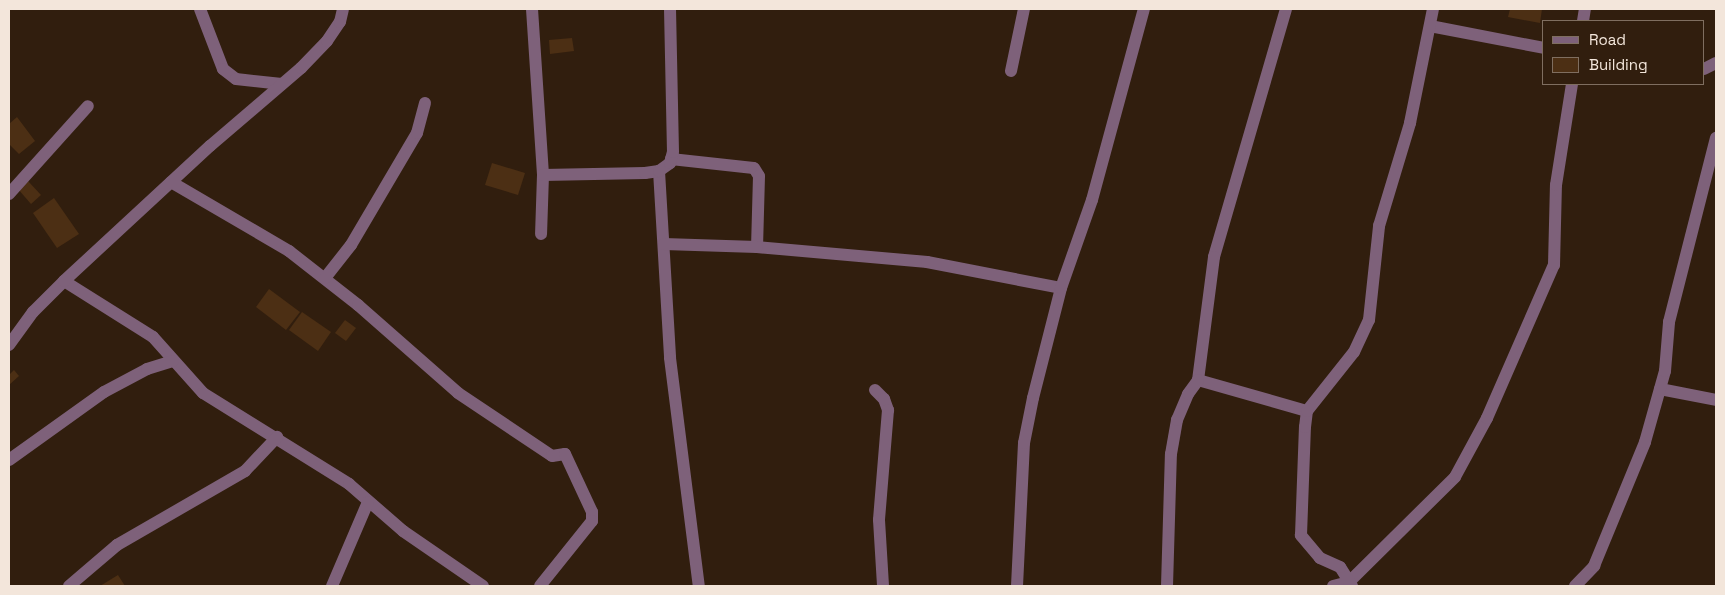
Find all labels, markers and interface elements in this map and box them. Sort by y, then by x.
legend [1542,20,1705,85]
text: Road [1589,30,1626,49]
text: Building [1589,55,1648,74]

